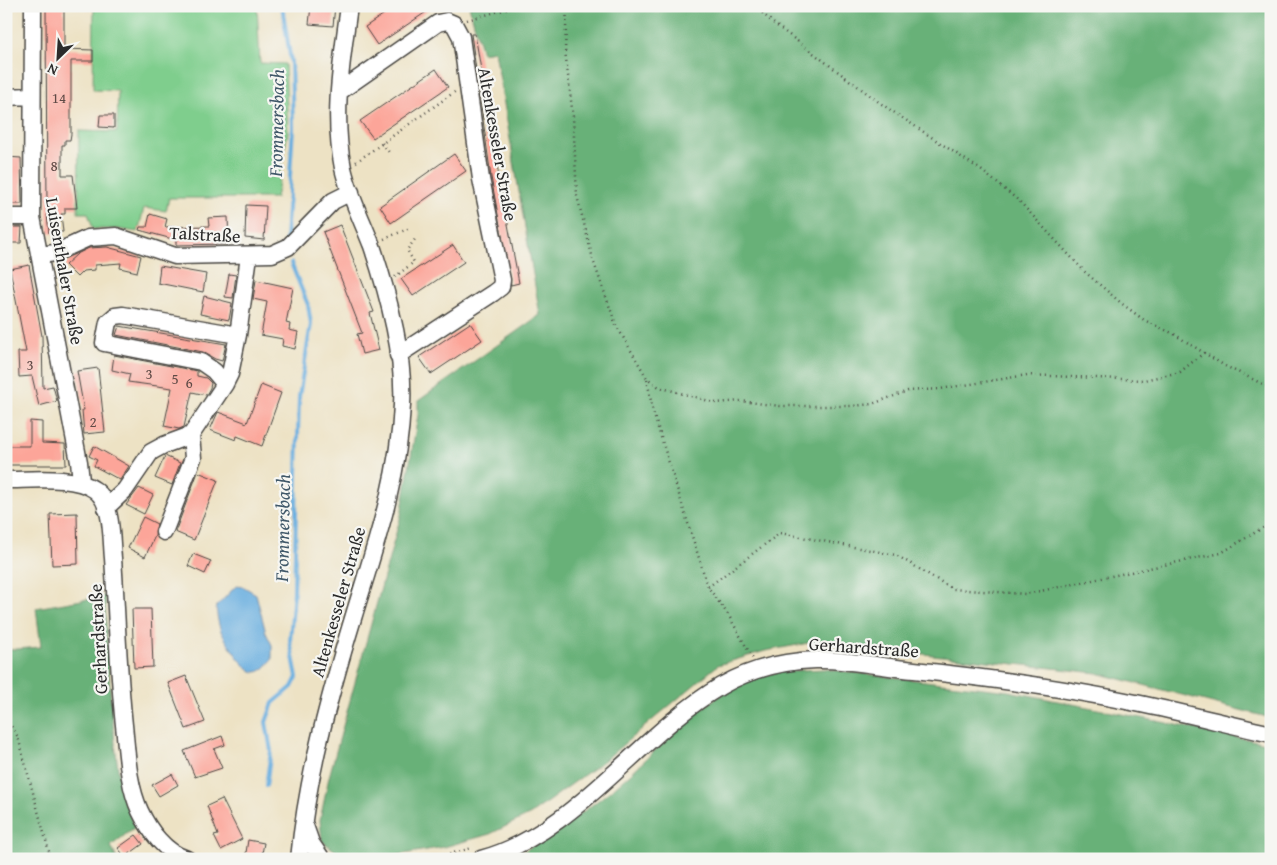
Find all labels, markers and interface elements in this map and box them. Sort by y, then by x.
north arrow [32,32,82,82]
text: N [43,58,61,81]
street label: Altenkesseler Straße [471,65,525,223]
water label: Frommersbach [261,68,291,178]
house number: 14 [52,87,66,108]
house number: 8 [50,155,58,176]
street label: Luisenthaler Straße [39,195,91,347]
street label: Talstraße [169,219,241,249]
house number: 3 [26,354,34,375]
house number: 3 [145,363,153,384]
house number: 5 [171,368,179,389]
house number: 6 [185,372,193,393]
house number: 2 [89,411,97,432]
water label: Frommersbach [267,473,297,583]
street label: Altenkesseler Straße [304,523,372,681]
street label: Gerhardstraße [82,583,114,695]
street label: Gerhardstraße [808,630,920,664]

